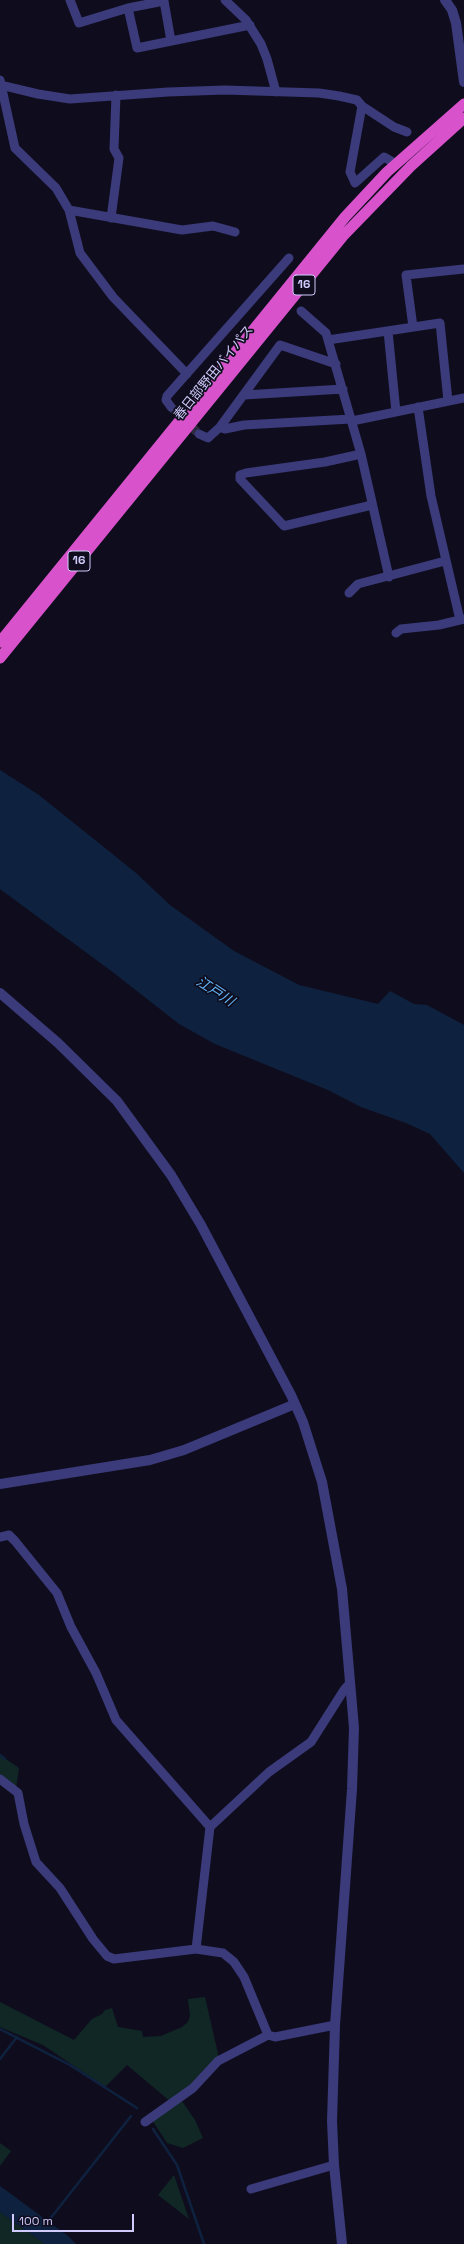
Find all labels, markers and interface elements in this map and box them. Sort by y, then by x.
road number: 16 [293,275,315,295]
street label: 春日部野田バイパス [171,323,257,423]
road number: 16 [68,551,90,571]
water label: 江戸川 [193,974,237,1010]
scale bar [14,2206,136,2232]
text: 100 m [19,2213,53,2229]

